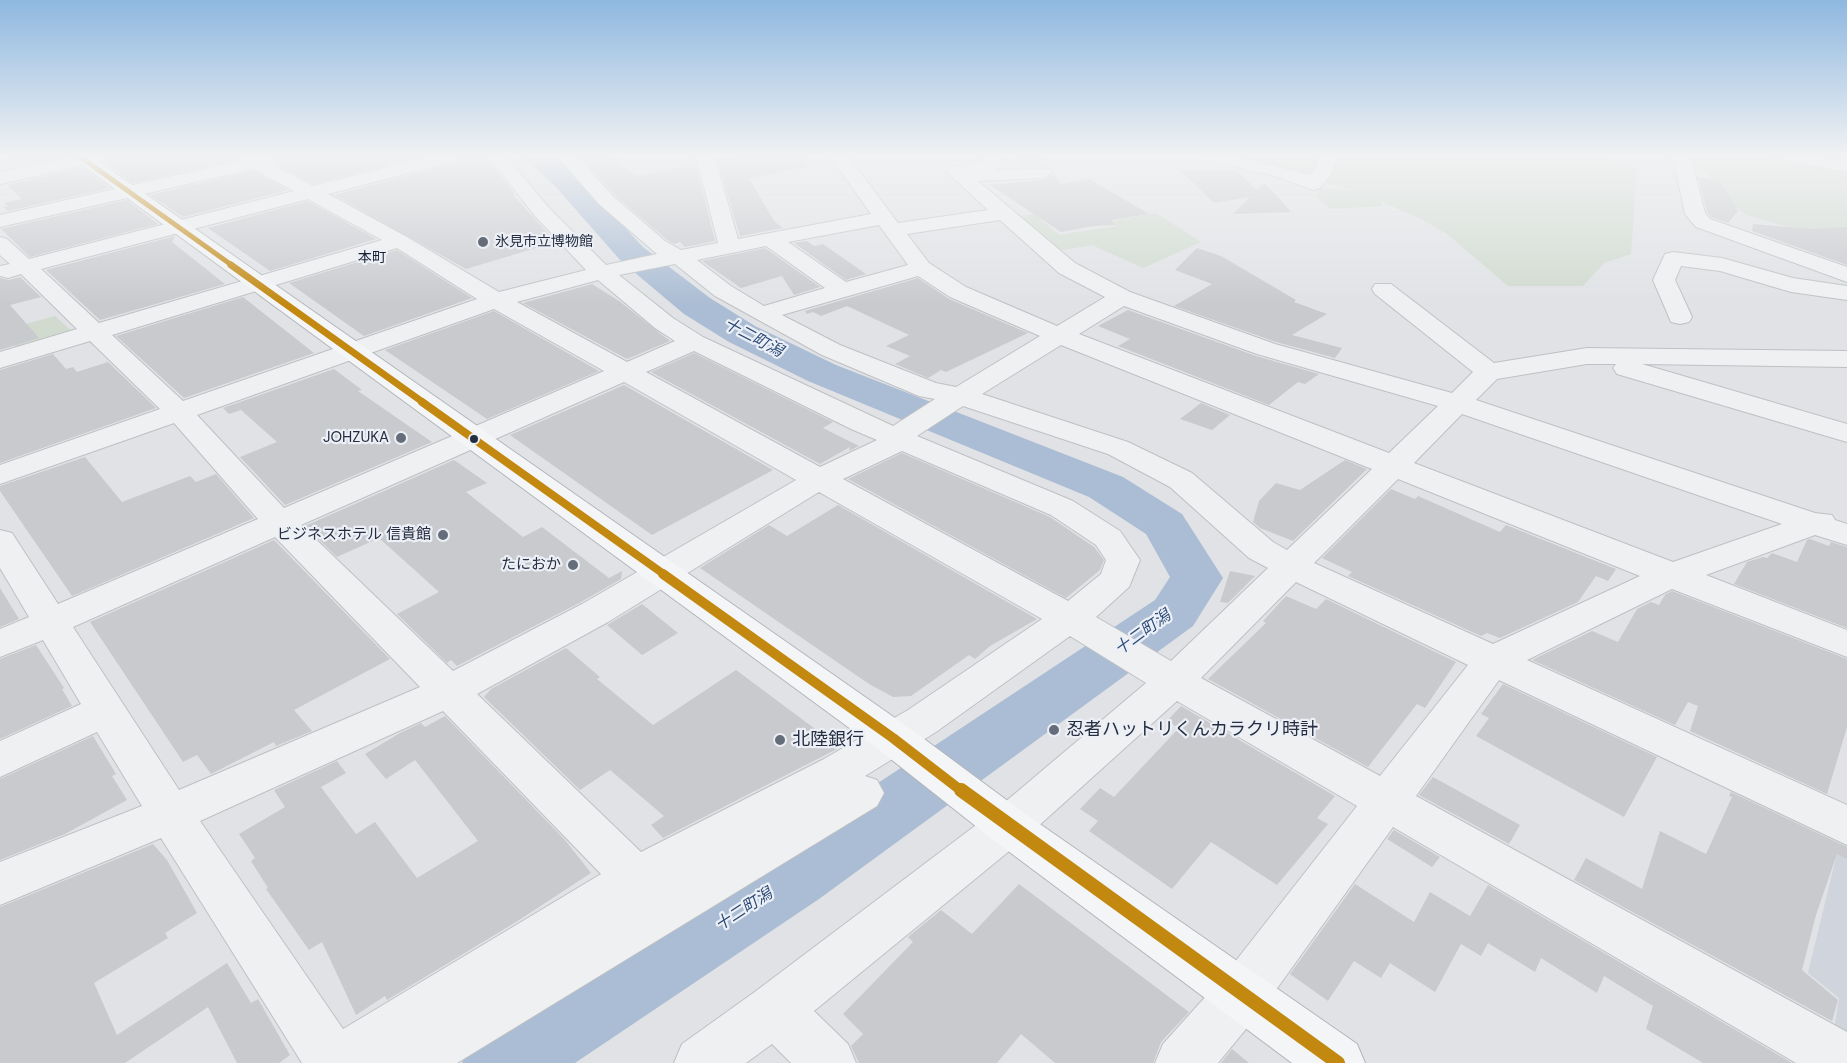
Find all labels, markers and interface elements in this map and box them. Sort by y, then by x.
place label: 氷見市立博物館 [495,234,593,250]
marker: 氷見市立博物館 [476,235,490,249]
district label: 本町 [358,250,386,266]
water label: 十二町潟 [720,315,786,361]
place label: JOHZUKA [323,429,389,447]
marker: JOHZUKA [394,431,408,445]
unlabelled marker [468,433,480,445]
place label: ビジネスホテル 信貴館 [277,526,431,544]
marker: ビジネスホテル 信貴館 [436,528,450,542]
place label: たにおか [501,556,561,574]
marker: たにおか [566,558,580,572]
water label: 十二町潟 [1111,606,1175,660]
place label: 忍者ハットリくんカラクリ時計 [1066,719,1318,741]
marker: 忍者ハットリくんカラクリ時計 [1047,723,1061,737]
place label: 北陸銀行 [792,729,864,751]
marker: 北陸銀行 [773,733,787,747]
water label: 十二町潟 [712,885,776,935]

